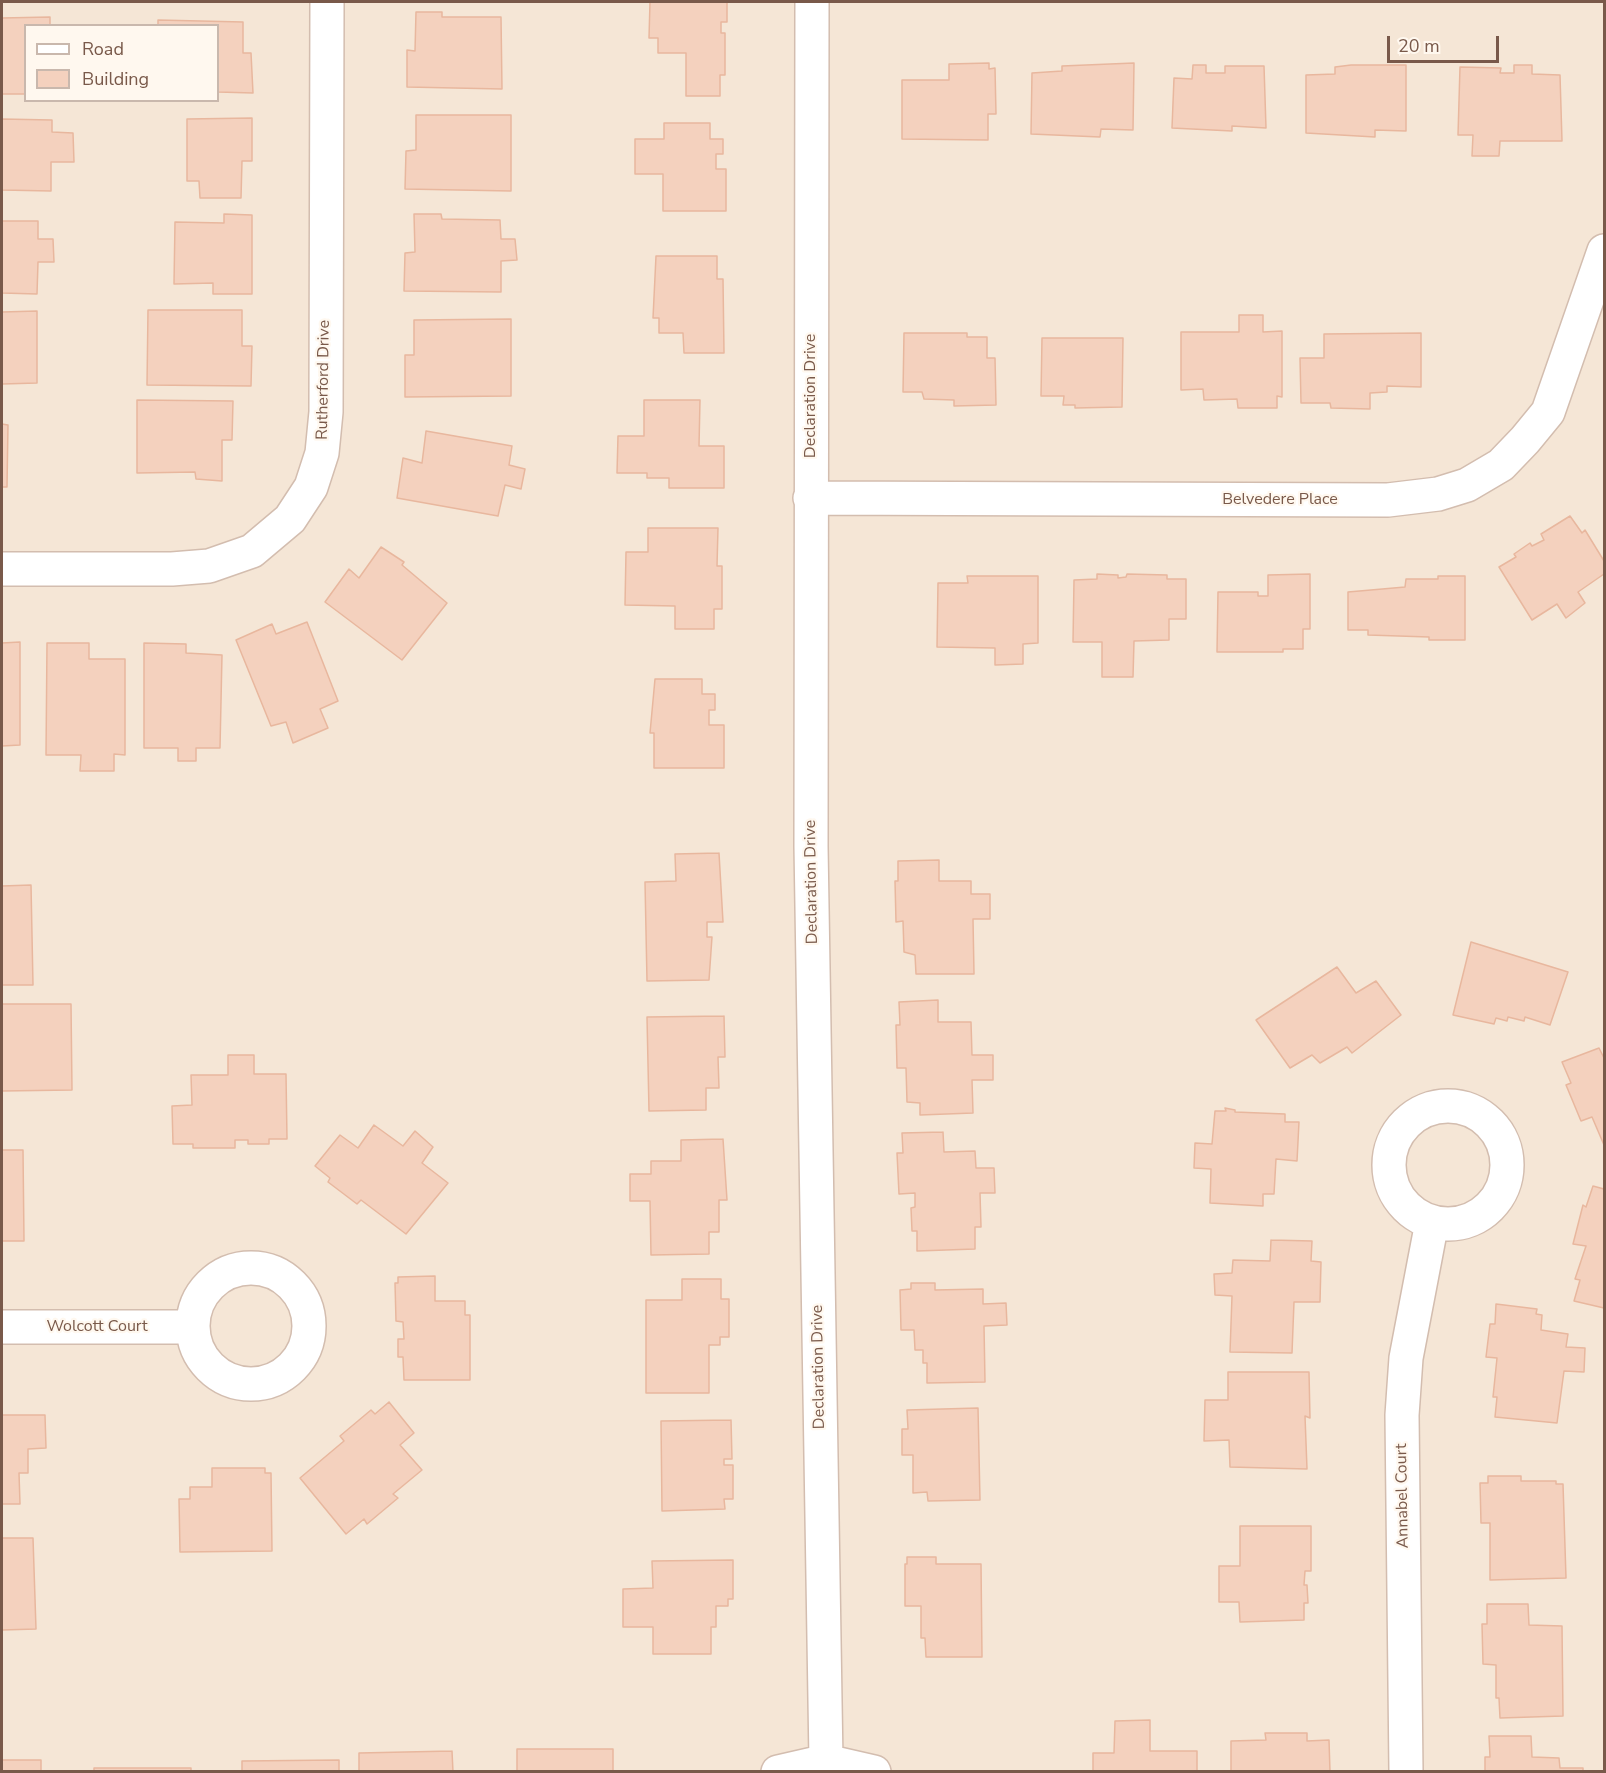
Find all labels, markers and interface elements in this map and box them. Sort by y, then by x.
legend [24,24,219,102]
scale bar [1390,24,1502,62]
text: 20 m [1398,34,1440,58]
text: Road [82,37,124,61]
text: Building [82,67,149,91]
street label: Rutherford Drive [313,320,335,440]
street label: Declaration Drive [801,334,821,458]
street label: Belvedere Place [1222,490,1338,510]
street label: Declaration Drive [801,820,823,944]
street label: Declaration Drive [808,1305,830,1429]
street label: Wolcott Court [46,1317,148,1337]
street label: Annabel Court [1392,1443,1414,1549]

